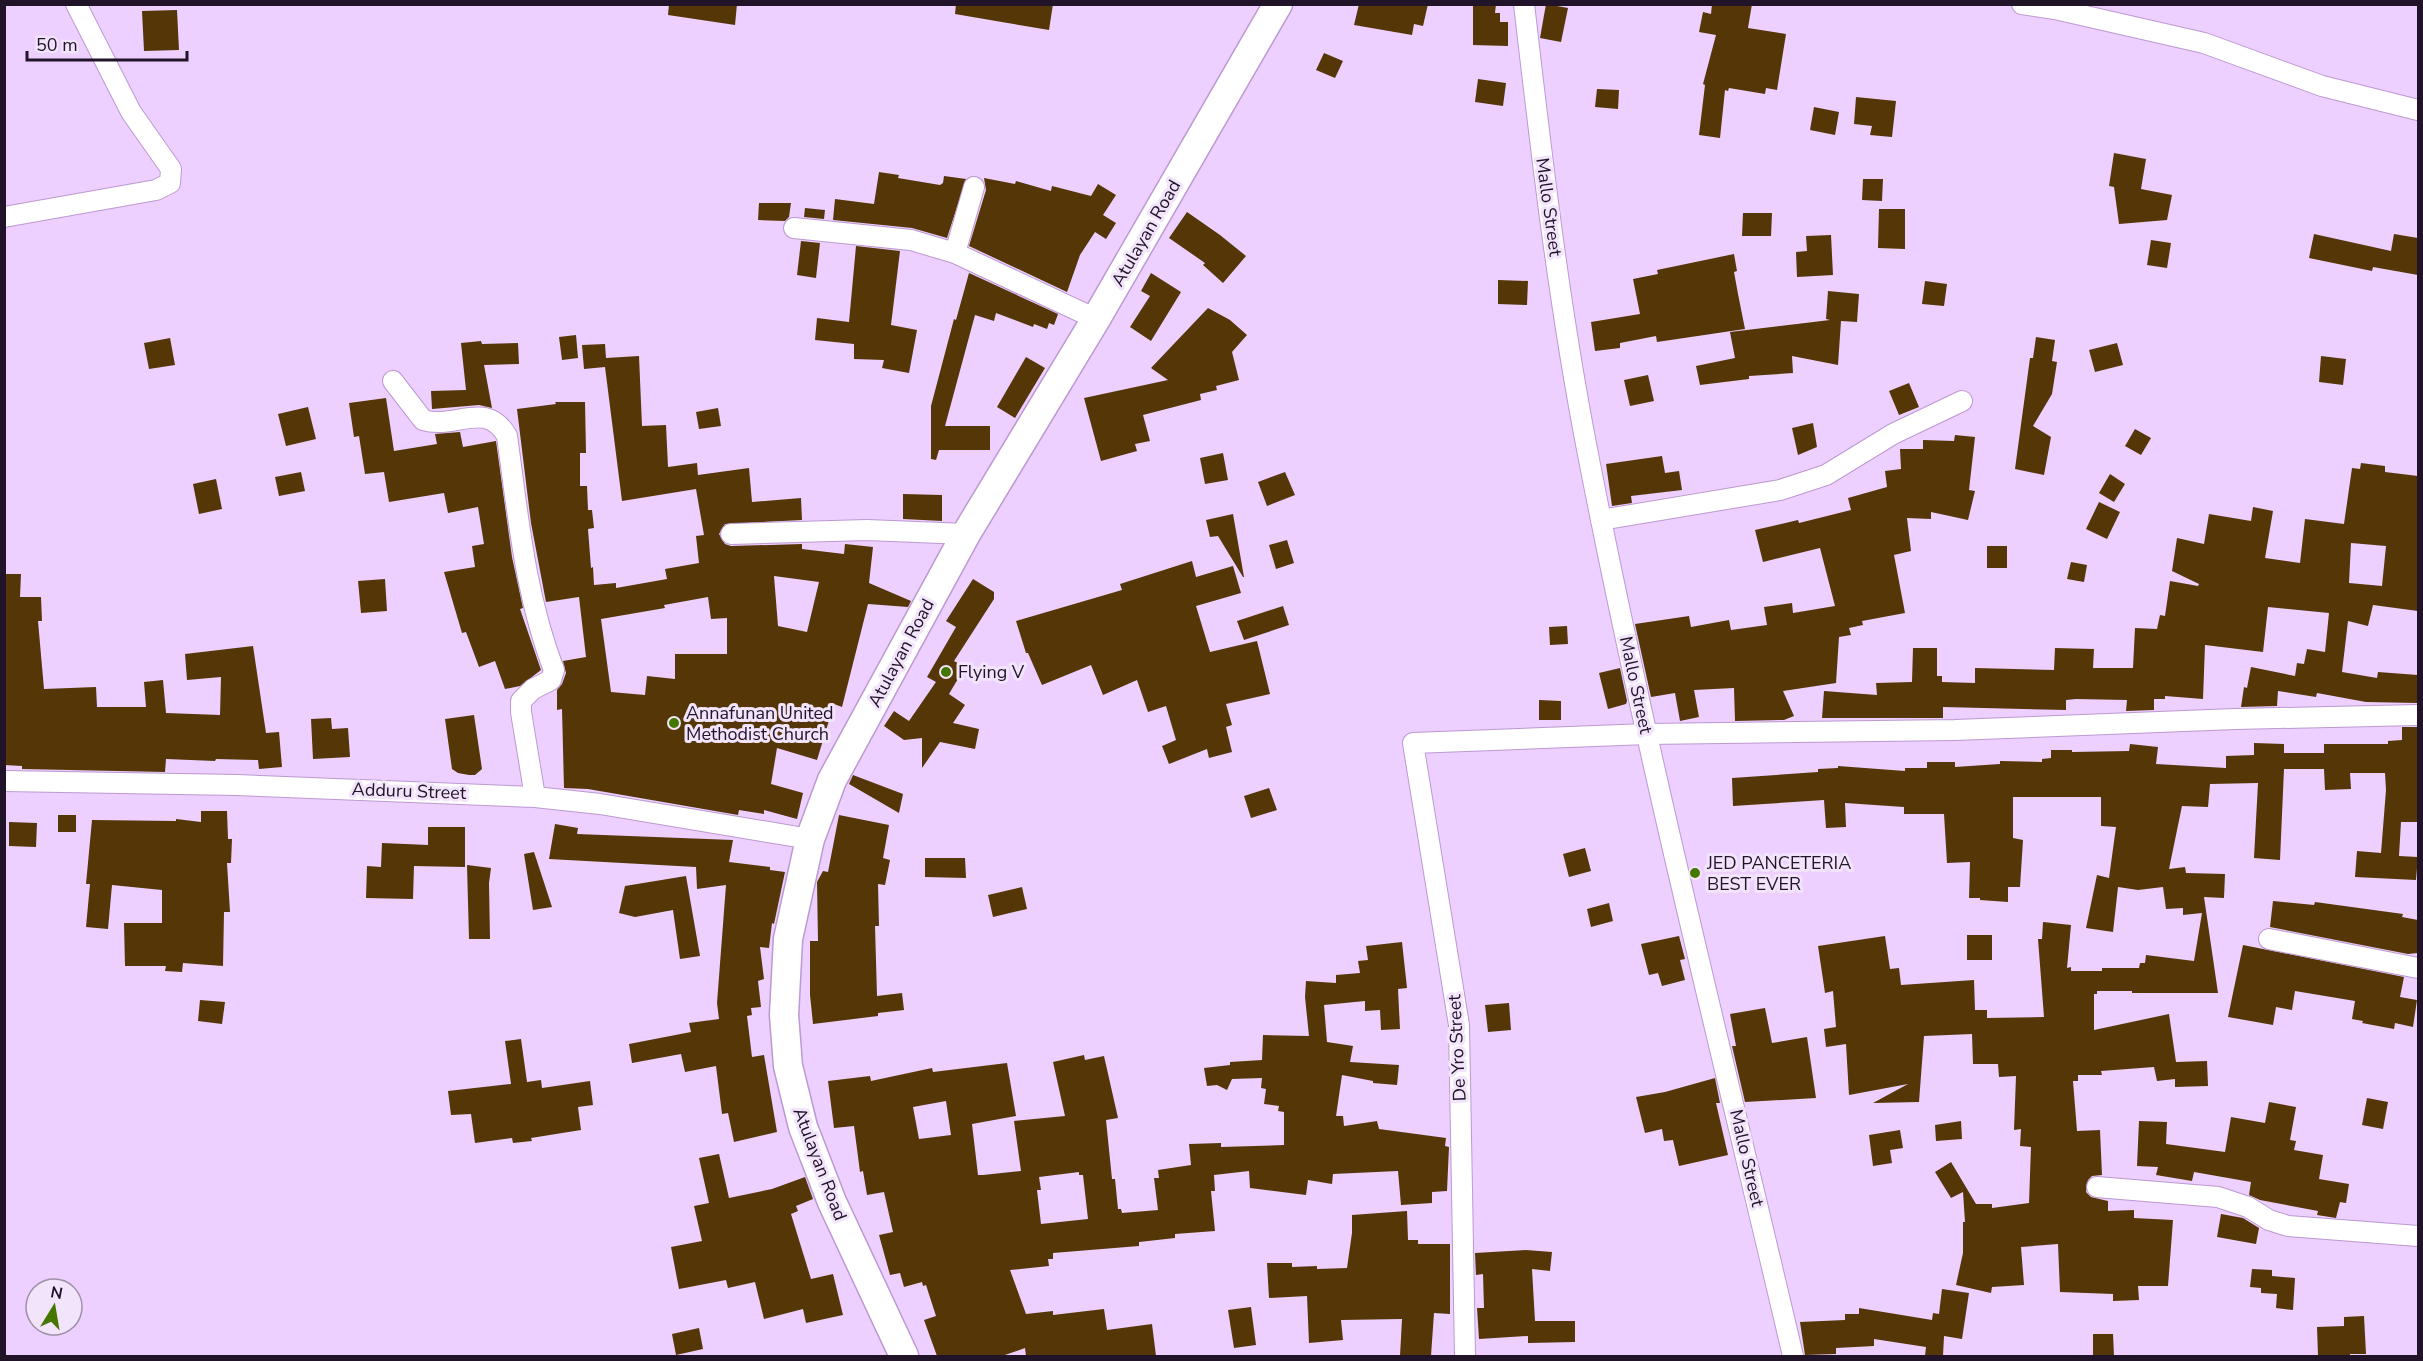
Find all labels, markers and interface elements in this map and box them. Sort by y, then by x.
scale bar [27,24,188,62]
text: 50 m [36,33,78,57]
street label: Mallo Street [1530,156,1568,258]
street label: Atulayan Road [1106,175,1186,291]
street label: Atulayan Road [862,595,940,711]
street label: Mallo Street [1614,634,1658,737]
place label: Flying V [958,660,1025,684]
marker: Flying V [939,665,953,679]
place label: Annafunan United Methodist Church [686,701,834,746]
marker: Annafunan United Methodist Church [667,716,681,730]
street label: Adduru Street [351,777,467,805]
place label: JED PANCETERIA BEST EVER [1706,851,1851,896]
marker: JED PANCETERIA BEST EVER [1688,866,1702,880]
street label: De Yro Street [1442,993,1472,1102]
street label: Atulayan Road [787,1104,853,1224]
street label: Mallo Street [1724,1107,1770,1210]
north arrow [24,1277,84,1337]
text: N [49,1281,65,1305]

